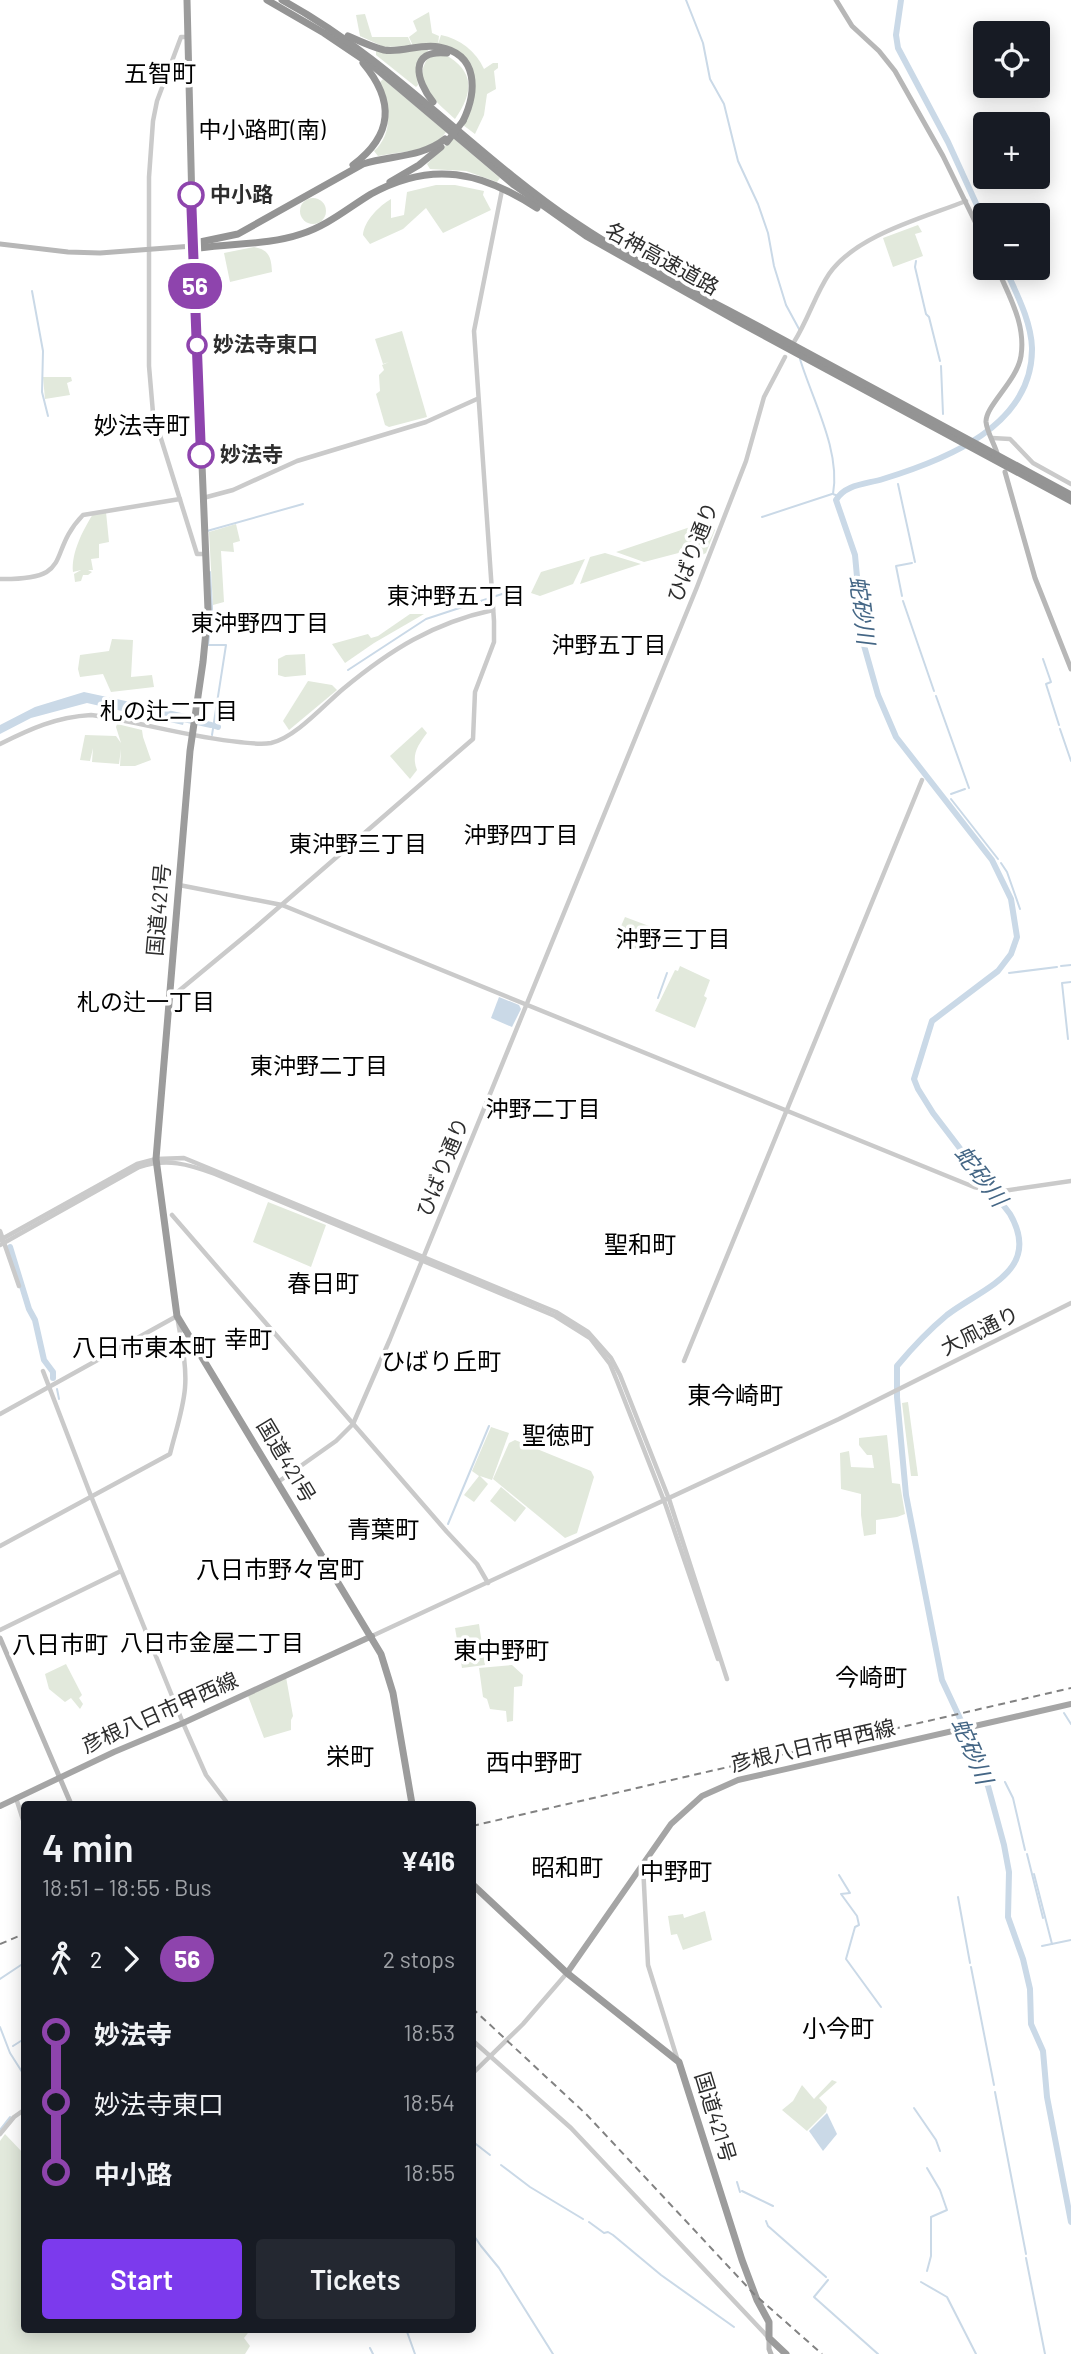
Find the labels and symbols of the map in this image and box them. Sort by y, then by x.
district label: 五智町 [124,58,196,87]
district label: 中小路町(南) [198,115,326,143]
place label: 中小路 [210,181,273,206]
marker: 中小路 [178,182,204,208]
street label: 名神高速道路 [602,216,724,299]
line badge: 56 [164,263,227,309]
place label: 妙法寺東口 [213,331,318,356]
marker: 妙法寺東口 [187,335,207,355]
district label: 妙法寺町 [94,410,190,439]
place label: 妙法寺 [220,441,283,466]
marker: 妙法寺 [188,442,214,468]
street label: ひばり通り [661,498,722,605]
water label: 蛇砂川 [845,574,881,649]
district label: 東沖野五丁目 [387,581,525,609]
district label: 東沖野四丁目 [191,608,329,636]
district label: 沖野五丁目 [552,630,667,658]
district label: 札の辻二丁目 [100,696,238,724]
district label: 沖野四丁目 [464,820,579,848]
district label: 東沖野三丁目 [289,829,427,857]
street label: 国道421号 [141,863,174,957]
district label: 沖野三丁目 [616,924,731,952]
district label: 札の辻一丁目 [77,987,215,1015]
district label: 東沖野二丁目 [250,1051,388,1079]
district label: 沖野二丁目 [486,1094,601,1122]
street label: ひばり通り [410,1113,473,1220]
water label: 蛇砂川 [950,1139,1016,1214]
district label: 聖和町 [604,1229,676,1258]
district label: 春日町 [287,1268,359,1297]
street label: 大凧通り [936,1300,1023,1359]
district label: 幸町 [224,1324,272,1353]
district label: 八日市東本町 [72,1332,216,1361]
district label: ひばり丘町 [381,1346,501,1375]
district label: 東今崎町 [687,1380,783,1409]
street label: 国道421号 [253,1414,322,1506]
district label: 聖徳町 [522,1420,594,1449]
district label: 青葉町 [347,1514,419,1543]
district label: 八日市野々宮町 [196,1554,364,1583]
district label: 八日市金屋二丁目 [120,1628,304,1656]
district label: 八日市町 [12,1629,108,1658]
district label: 東中野町 [453,1635,549,1664]
district label: 今崎町 [835,1662,907,1691]
street label: 彦根八日市甲西線 [78,1666,241,1757]
street label: 彦根八日市甲西線 [728,1713,897,1776]
water label: 蛇砂川 [947,1713,1000,1791]
district label: 栄町 [326,1741,374,1770]
district label: 西中野町 [486,1747,582,1776]
district label: 昭和町 [531,1852,603,1881]
district label: 中野町 [640,1856,712,1885]
district label: 小今町 [802,2013,874,2042]
street label: 国道421号 [691,2068,742,2165]

